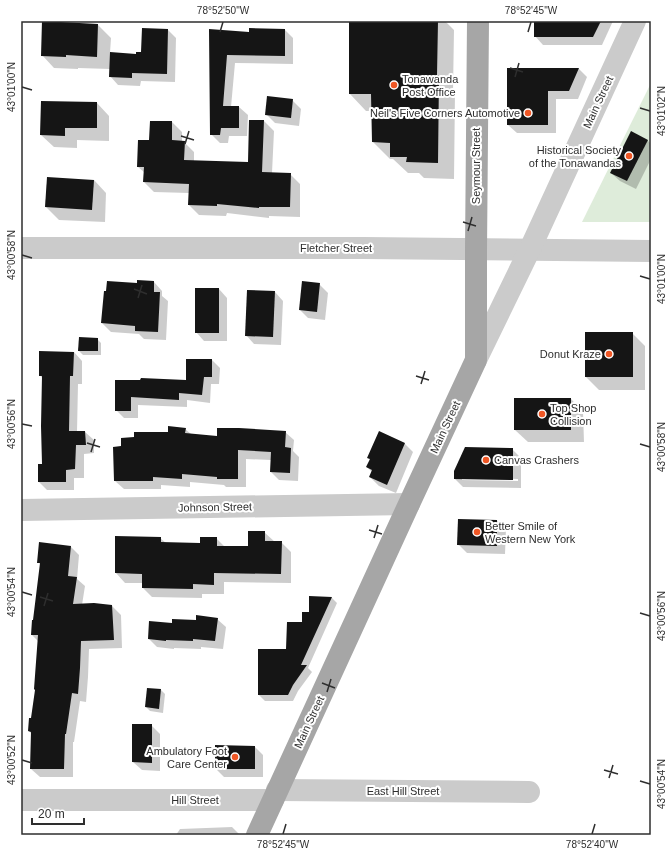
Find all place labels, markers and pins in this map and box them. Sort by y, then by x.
place label: Tonawanda Post Office [402,73,459,98]
marker: Tonawanda Post Office [389,80,399,90]
place label: Neil's Five Corners Automotive [370,107,520,119]
marker: Neil's Five Corners Automotive [523,108,533,118]
place label: Historical Society of the Tonawandas [529,144,621,169]
marker: Historical Society of the Tonawandas [624,151,634,161]
place label: Donut Kraze [540,348,601,360]
marker: Donut Kraze [604,349,614,359]
place label: Top Shop Collision [550,402,596,427]
marker: Top Shop Collision [537,409,547,419]
place label: Canvas Crashers [494,454,579,466]
marker: Canvas Crashers [481,455,491,465]
place label: Better Smile of Western New York [485,520,576,545]
marker: Better Smile of Western New York [472,527,482,537]
place label: Ambulatory Foot Care Center [146,745,227,770]
marker: Ambulatory Foot Care Center [230,752,240,762]

